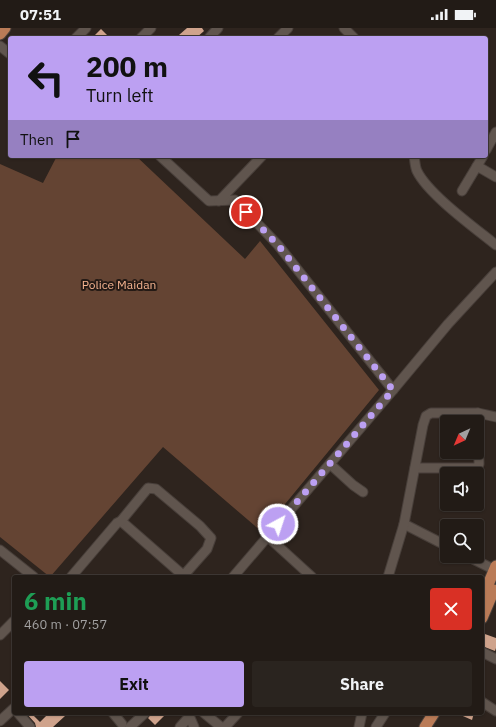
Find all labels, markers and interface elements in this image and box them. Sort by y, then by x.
text: 07:51 [20,5,61,24]
text: 200 m [86,48,168,85]
icon: left [20,52,72,104]
text: Turn left [86,84,154,107]
icon: arrive [62,128,84,150]
text: Then [20,130,54,149]
pin [229,195,263,229]
icon: arrive [235,201,257,223]
park label: Police Maidan [82,277,156,292]
north arrow [440,415,484,459]
map controls [440,415,484,563]
button: sound [440,467,484,511]
position arrow [257,503,299,545]
button: search [440,519,484,563]
text: 6 min [24,585,87,617]
button: close [430,588,472,630]
text: 460 m · 07:57 [24,616,107,633]
button: Exit [24,661,244,707]
button: Share [252,661,472,707]

